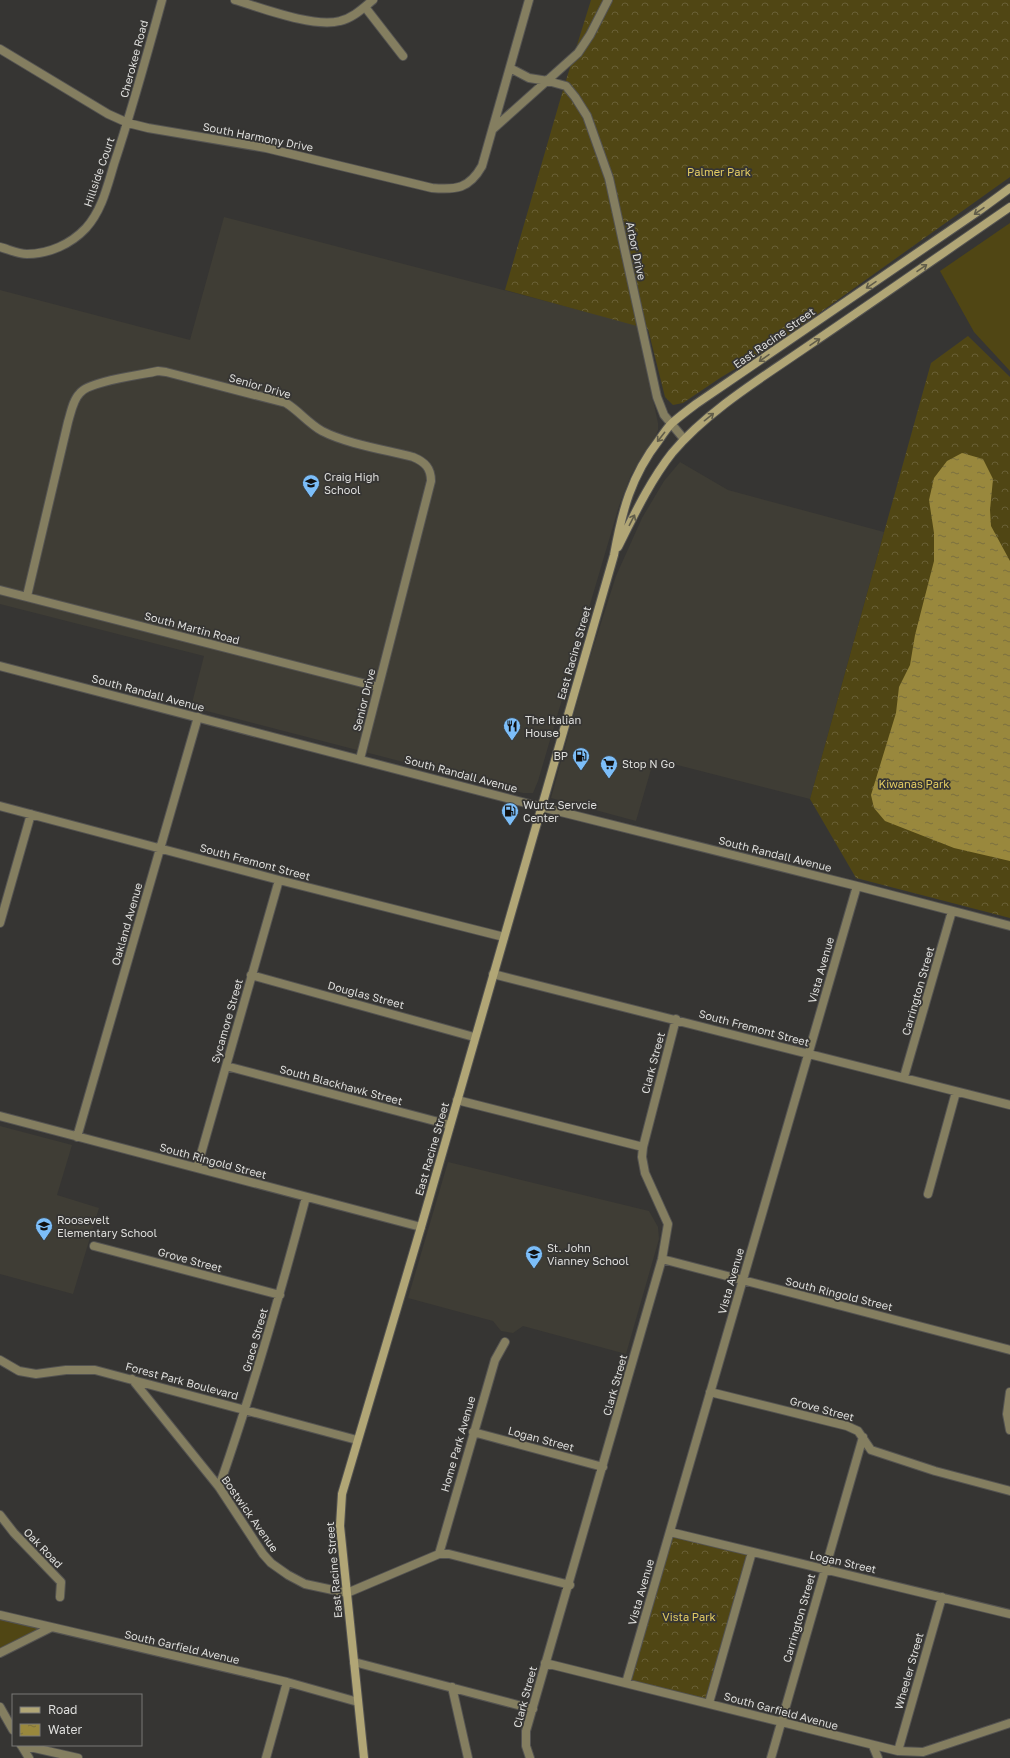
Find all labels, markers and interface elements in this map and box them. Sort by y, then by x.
street label: Cherokee Road [117,19,150,99]
street label: South Harmony Drive [202,119,314,154]
street label: Hillside Court [81,135,117,208]
park label: Palmer Park [687,165,751,178]
one-way arrow [973,207,984,215]
street label: Arbor Drive [624,221,649,281]
one-way arrow [916,264,927,272]
one-way arrow [866,281,877,289]
street label: East Racine Street [730,305,817,371]
one-way arrow [809,338,820,346]
one-way arrow [759,354,770,363]
street label: Senior Drive [228,370,293,401]
one-way arrow [704,413,714,422]
one-way arrow [657,431,666,442]
place label: Craig High School [324,470,379,496]
school or university icon: Craig High School [301,473,321,498]
one-way arrow [629,514,636,526]
street label: East Racine Street [554,605,593,701]
street label: South Martin Road [143,609,241,647]
street label: Senior Drive [349,667,378,733]
street label: South Randall Avenue [90,671,206,714]
place label: The Italian House [525,713,581,739]
restaurant icon: The Italian House [502,716,522,741]
fuel station icon: BP [571,746,591,771]
place label: BP [553,749,568,762]
street label: South Randall Avenue [403,752,519,795]
supermarket icon: Stop N Go [599,754,619,779]
place label: Stop N Go [622,757,675,770]
park label: Kiwanas Park [879,777,949,790]
place label: Wurtz Servcie Center [523,798,597,824]
fuel station icon: Wurtz Servcie Center [500,801,520,826]
street label: South Randall Avenue [717,833,833,874]
street label: South Fremont Street [198,840,312,883]
street label: Oakland Avenue [108,881,145,967]
street label: Vista Avenue [805,935,836,1005]
street label: Carrington Street [899,945,936,1037]
street label: Sycamore Street [208,977,245,1065]
street label: Douglas Street [326,978,406,1011]
street label: South Fremont Street [697,1006,811,1049]
street label: Clark Street [638,1031,667,1095]
street label: South Blackhawk Street [278,1062,404,1107]
street label: East Racine Street [412,1101,451,1197]
street label: South Ringold Street [158,1140,268,1181]
place label: Roosevelt Elementary School [57,1213,157,1239]
school or university icon: Roosevelt Elementary School [34,1216,54,1241]
place label: St. John Vianney School [547,1241,629,1267]
school or university icon: St. John Vianney School [524,1244,544,1269]
street label: Grove Street [157,1245,224,1274]
street label: Vista Avenue [715,1246,746,1316]
street label: South Ringold Street [784,1274,894,1313]
street label: Grace Street [239,1306,270,1373]
street label: Clark Street [600,1353,629,1417]
street label: Forest Park Boulevard [124,1359,240,1402]
street label: Home Park Avenue [438,1394,477,1493]
street label: Grove Street [789,1394,856,1423]
street label: Logan Street [507,1423,576,1454]
street label: Bostwick Avenue [219,1473,282,1554]
street label: East Racine Street [323,1521,344,1619]
street label: Oak Road [21,1525,65,1570]
street label: Logan Street [809,1548,878,1575]
street label: Vista Avenue [625,1557,656,1627]
street label: Carrington Street [780,1572,817,1664]
park label: Vista Park [662,1610,716,1623]
street label: South Garfield Avenue [123,1627,241,1666]
street label: Wheeler Street [891,1631,926,1711]
street label: Clark Street [510,1665,539,1729]
street label: South Garfield Avenue [723,1689,840,1732]
legend [12,1694,142,1746]
text: Road [48,1702,77,1717]
text: Water [48,1722,82,1737]

